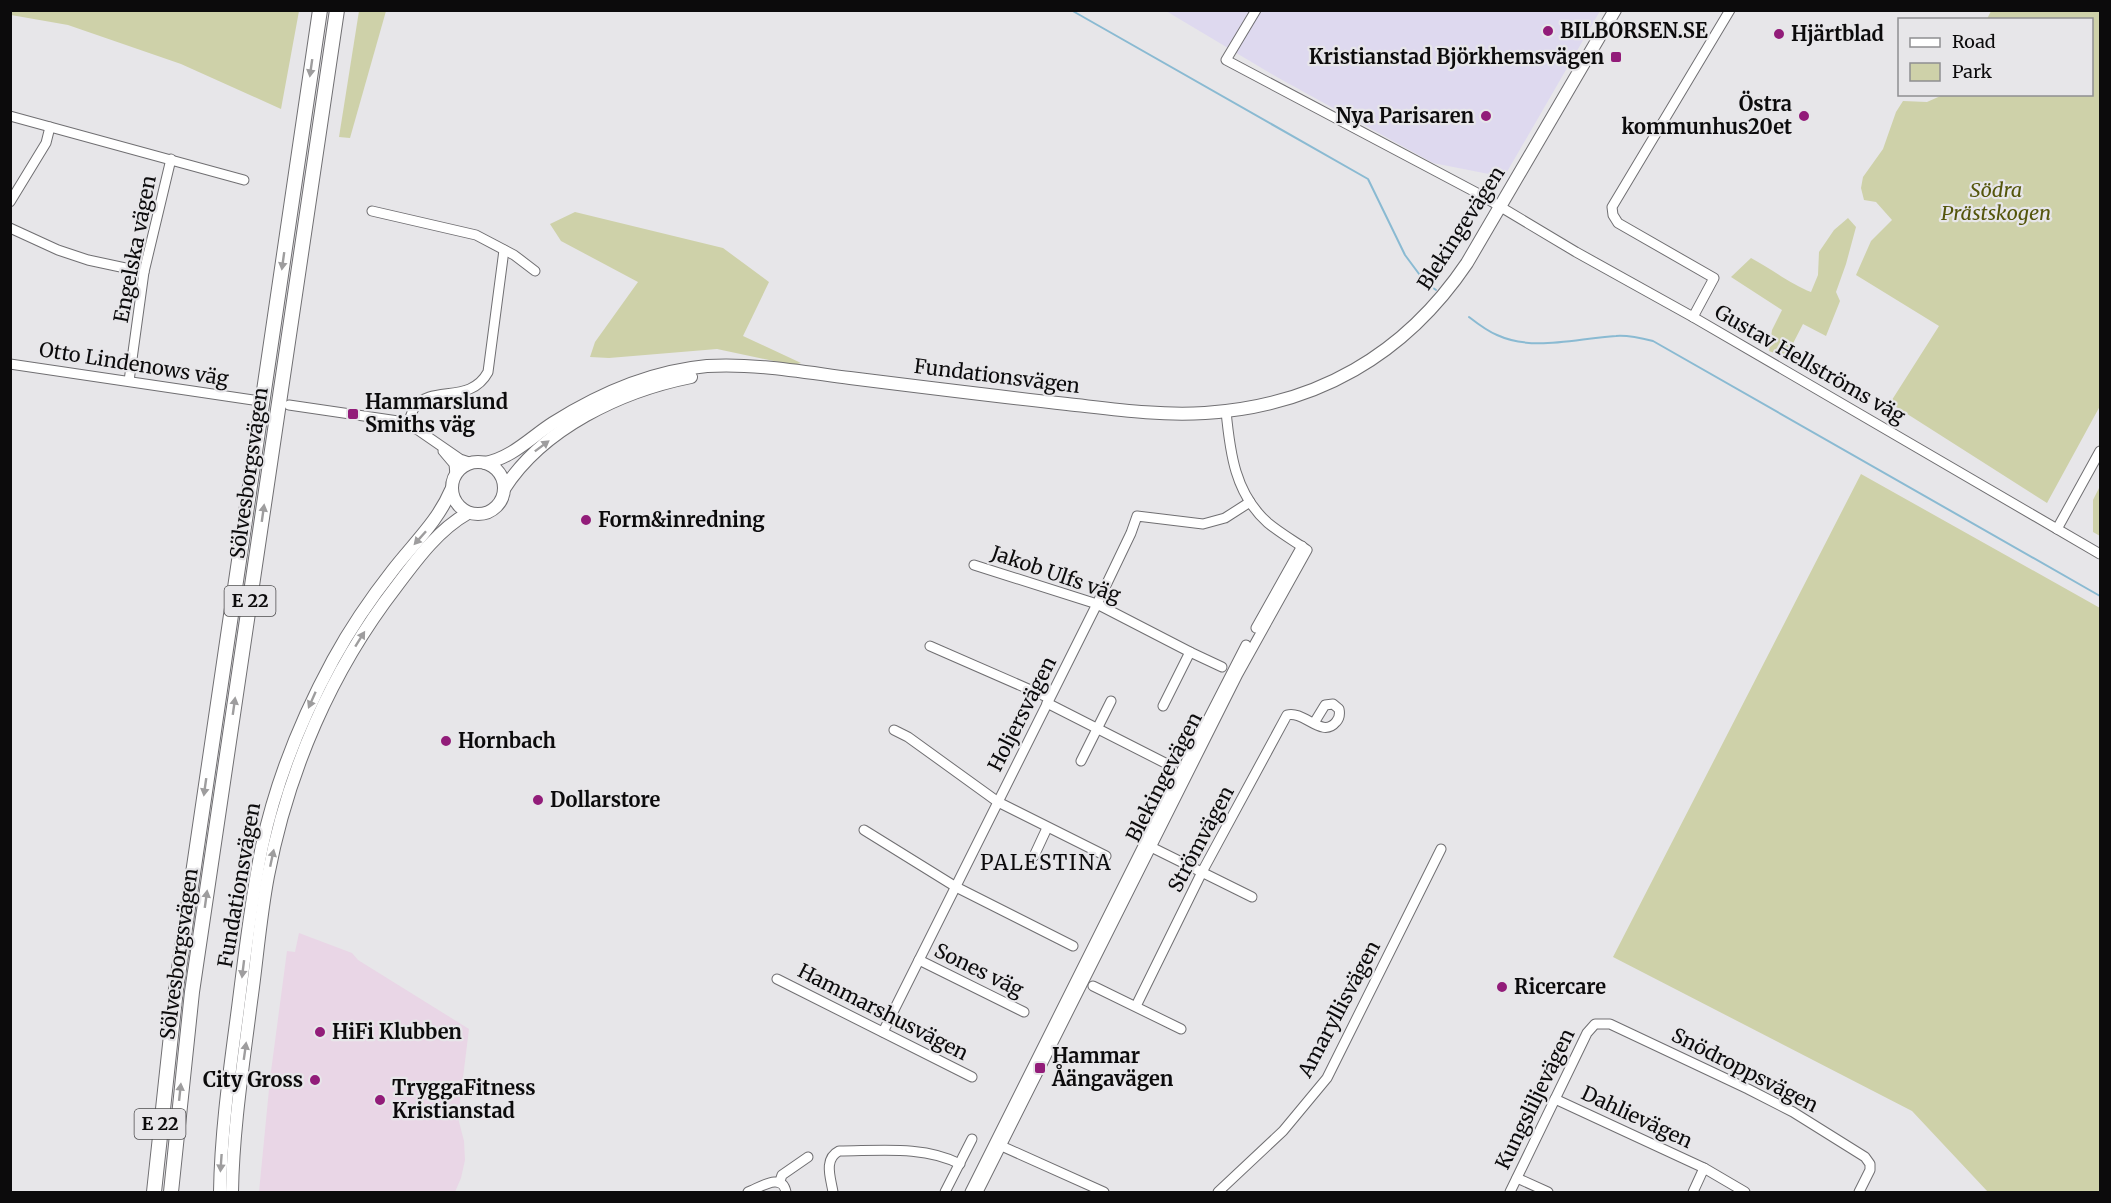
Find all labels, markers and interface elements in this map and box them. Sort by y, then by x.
place label: BILBORSEN.SE [1560,18,1708,43]
legend [1898,18,2093,96]
place label: Hjärtblad [1791,21,1884,46]
marker: BILBORSEN.SE [1541,24,1555,38]
marker: Hjärtblad [1772,27,1786,41]
text: Road [1952,30,1996,53]
place label: Kristianstad Björkhemsvägen [1309,44,1604,69]
marker: Kristianstad Björkhemsvägen [1609,50,1623,64]
one-way arrow [307,59,316,78]
text: Park [1952,60,1993,83]
place label: Östra kommunhus20et [1621,90,1792,139]
place label: Nya Parisaren [1336,103,1474,128]
marker: Nya Parisaren [1479,109,1493,123]
marker: Östra kommunhus20et [1797,109,1811,123]
street label: Blekingevägen [1411,161,1510,294]
street label: Engelska vägen [108,173,161,325]
park label: Södra Prästskogen [1941,177,2051,225]
one-way arrow [278,252,287,271]
street label: Gustav Hellströms väg [1710,299,1910,428]
street label: Otto Lindenows väg [38,336,231,391]
street label: Fundationsvägen [913,353,1081,398]
street label: Sölvesborgsvägen [224,386,273,560]
place label: Hammarslund Smiths väg [365,389,508,437]
marker: Hammarslund Smiths väg [346,407,360,421]
one-way arrow [534,439,550,452]
one-way arrow [258,504,267,523]
place label: Form&inredning [598,507,765,532]
marker: Form&inredning [579,513,593,527]
one-way arrow [414,530,427,545]
street label: Jakob Ulfs väg [987,539,1124,607]
road number: E 22 [224,586,276,616]
one-way arrow [354,631,365,647]
street label: Holjersvägen [982,652,1061,775]
one-way arrow [308,692,317,709]
one-way arrow [230,697,239,716]
street label: Blekingevägen [1120,708,1207,846]
place label: Hornbach [458,728,556,753]
marker: Hornbach [439,734,453,748]
one-way arrow [201,777,210,796]
street label: Strömvägen [1162,781,1239,896]
place label: Dollarstore [550,787,660,812]
marker: Dollarstore [531,793,545,807]
street label: Fundationsvägen [212,801,265,969]
one-way arrow [268,848,277,867]
district label: PALESTINA [980,849,1112,876]
street label: Sölvesborgsvägen [154,867,203,1041]
one-way arrow [201,890,210,909]
street label: Amaryllisvägen [1292,936,1385,1082]
street label: Sones väg [930,937,1028,1002]
street label: Hammarshusvägen [794,958,973,1065]
one-way arrow [239,960,248,979]
place label: Ricercare [1514,974,1606,999]
marker: Ricercare [1495,980,1509,994]
place label: HiFi Klubben [332,1019,462,1044]
street label: Snödroppsvägen [1668,1022,1823,1117]
street label: Kungsliljevägen [1490,1024,1579,1173]
marker: HiFi Klubben [313,1025,327,1039]
one-way arrow [240,1041,250,1060]
place label: Hammar Åängavägen [1051,1043,1174,1091]
marker: Hammar Åängavägen [1033,1061,1047,1075]
place label: City Gross [203,1067,303,1092]
marker: City Gross [308,1073,322,1087]
place label: TryggaFitness Kristianstad [392,1075,536,1123]
street label: Dahlievägen [1578,1080,1697,1153]
one-way arrow [175,1083,185,1102]
marker: TryggaFitness Kristianstad [373,1093,387,1107]
road number: E 22 [134,1109,186,1139]
one-way arrow [216,1153,226,1172]

